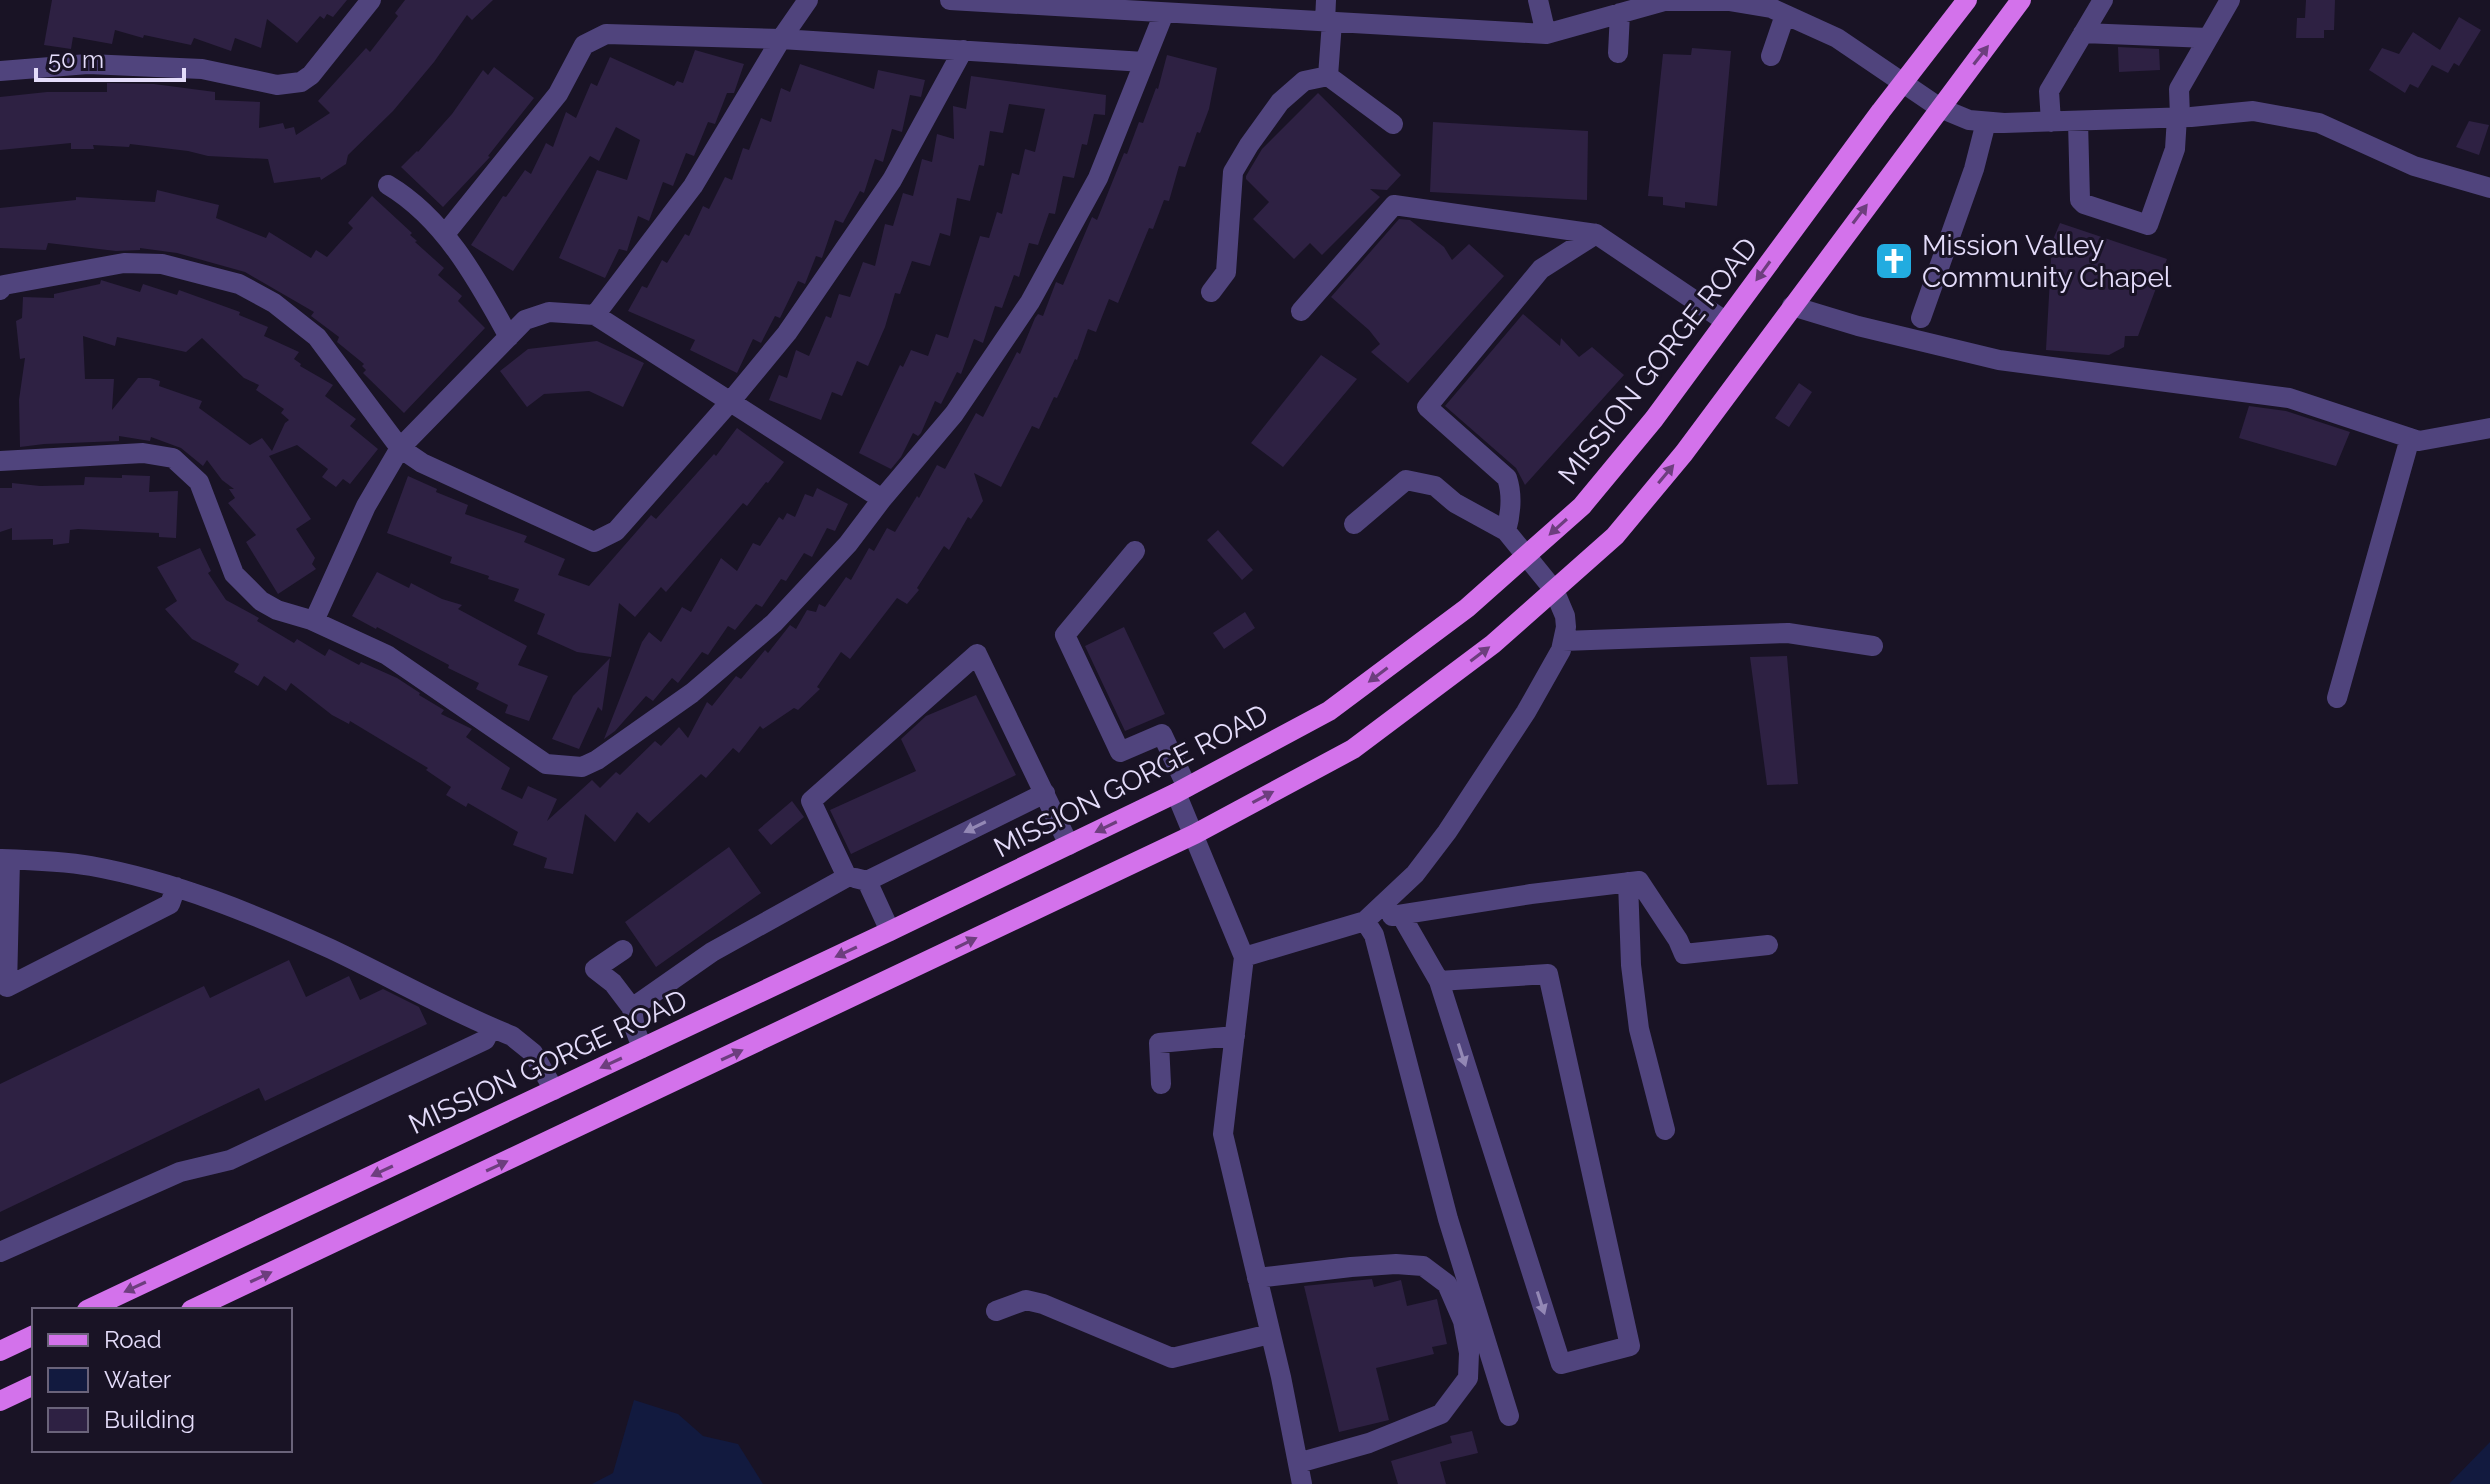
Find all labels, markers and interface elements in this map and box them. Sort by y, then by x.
scale bar [36,32,184,82]
one-way arrow [1973,44,1989,65]
text: 50 m [48,45,104,74]
one-way arrow [1852,203,1868,225]
place label: Mission Valley Community Chapel [1922,229,2172,294]
street label: MISSION GORGE ROAD [1552,231,1764,491]
church icon: Mission Valley Community Chapel [1873,240,1915,282]
one-way arrow [1755,261,1771,281]
one-way arrow [1657,464,1674,484]
one-way arrow [1549,518,1569,535]
one-way arrow [1470,647,1490,663]
one-way arrow [1368,666,1388,682]
street label: MISSION GORGE ROAD [988,697,1274,865]
one-way arrow [1252,790,1275,804]
one-way arrow [1094,820,1117,834]
one-way arrow [963,821,986,834]
one-way arrow [955,936,978,950]
one-way arrow [835,945,858,959]
street label: MISSION GORGE ROAD [404,983,692,1141]
one-way arrow [1457,1043,1469,1067]
one-way arrow [720,1048,743,1062]
one-way arrow [599,1056,623,1070]
one-way arrow [485,1159,508,1173]
one-way arrow [371,1164,394,1178]
one-way arrow [250,1270,273,1284]
one-way arrow [124,1280,147,1294]
one-way arrow [1536,1291,1548,1315]
legend [32,1308,292,1452]
text: Road [104,1325,162,1354]
text: Water [104,1365,172,1394]
text: Building [104,1405,195,1434]

